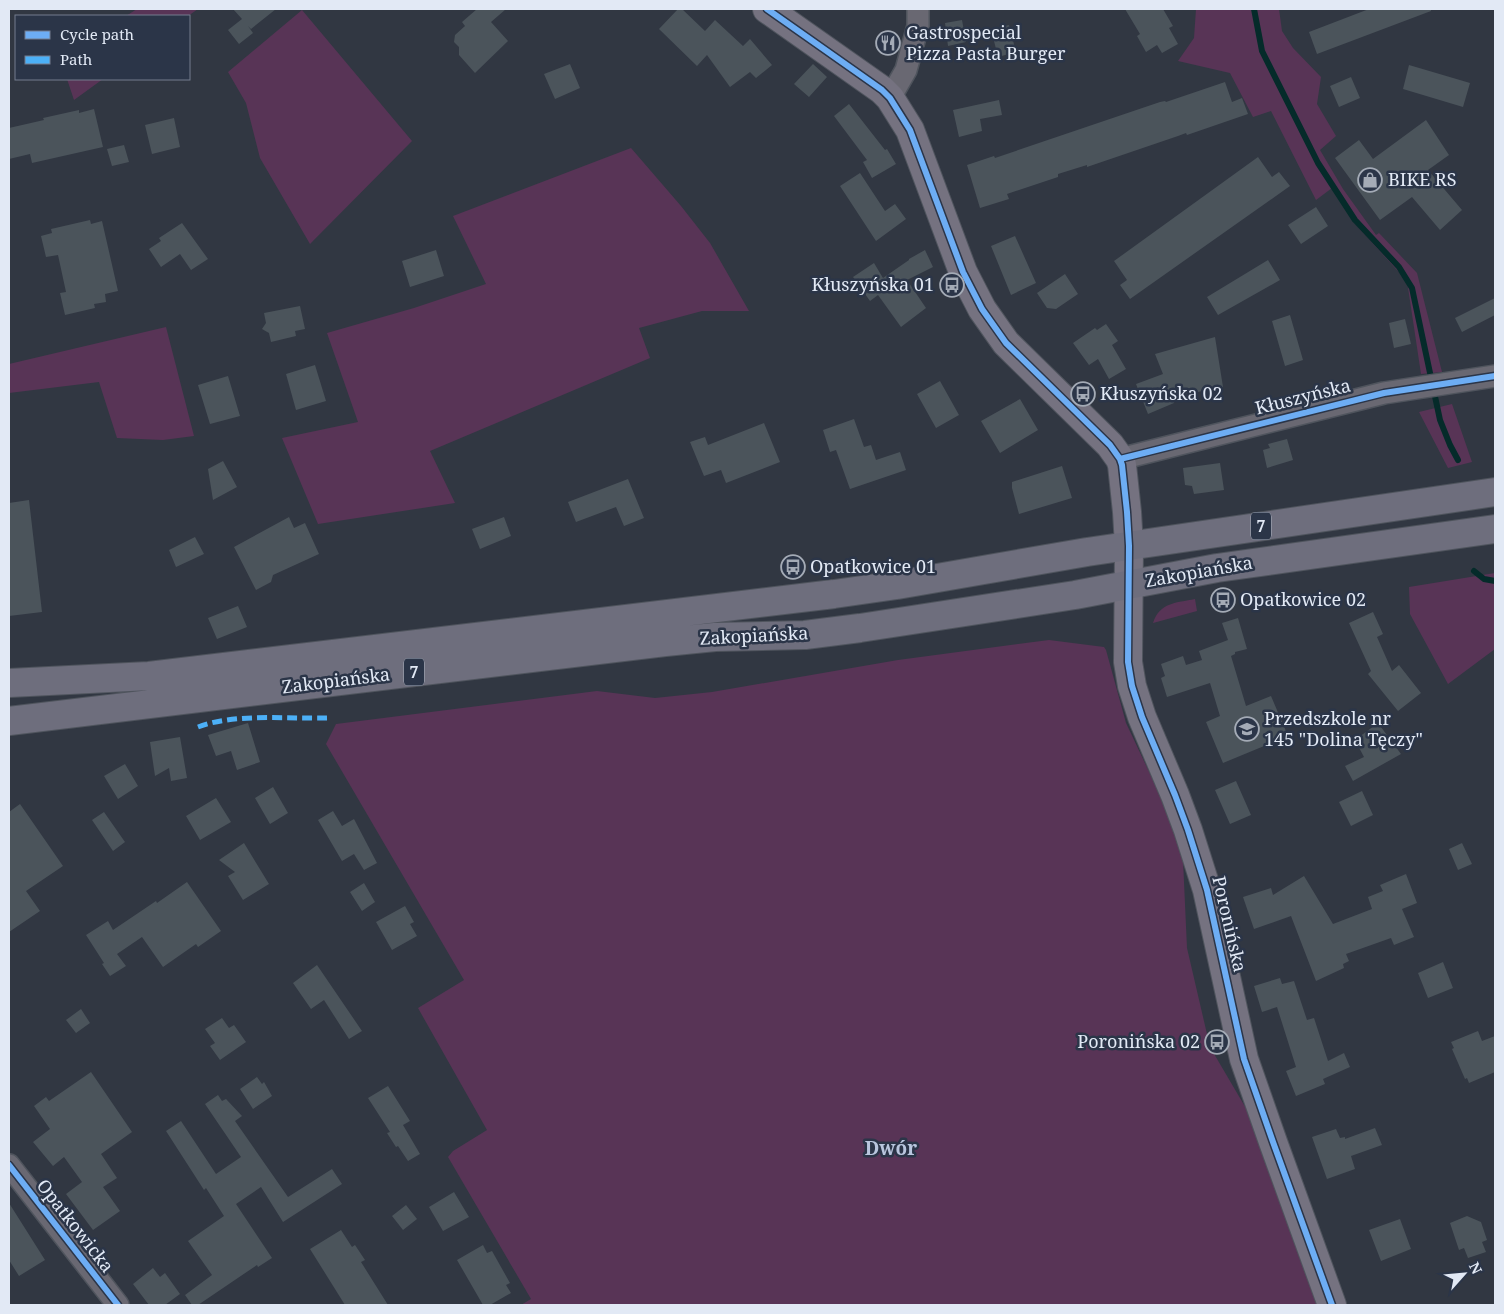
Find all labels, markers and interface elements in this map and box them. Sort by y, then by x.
legend [15,15,190,80]
place label: Gastrospecial Pizza Pasta Burger [906,20,1066,65]
text: Cycle path [60,24,135,44]
restaurant icon: Gastrospecial Pizza Pasta Burger [875,30,901,56]
text: Path [60,49,93,69]
shop icon: BIKE RS [1357,167,1383,193]
place label: BIKE RS [1388,167,1456,191]
place label: Kłuszyńska 01 [811,272,934,296]
bus stop icon: Kłuszyńska 01 [939,272,965,298]
street label: Kłuszyńska [1252,373,1353,419]
bus stop icon: Kłuszyńska 02 [1070,381,1096,407]
place label: Kłuszyńska 02 [1100,381,1223,405]
road number: 7 [1251,512,1271,540]
street label: Zakopiańska [1143,550,1254,592]
bus stop icon: Opatkowice 01 [780,554,806,580]
place label: Opatkowice 01 [810,554,936,578]
bus stop icon: Opatkowice 02 [1210,587,1236,613]
place label: Opatkowice 02 [1240,587,1366,611]
street label: Zakopiańska [699,620,809,650]
road number: 7 [404,659,424,686]
street label: Zakopiańska [280,661,391,699]
place label: Przedszkole nr 145 "Dolina Tęczy" [1264,706,1423,751]
school or university icon: Przedszkole nr 145 "Dolina Tęczy" [1234,716,1260,742]
street label: Poronińska [1207,873,1253,974]
place label: Poronińska 02 [1077,1029,1200,1053]
bus stop icon: Poronińska 02 [1204,1029,1230,1055]
district label: Dwór [865,1135,917,1161]
street label: Opatkowicka [32,1174,120,1277]
north arrow [1439,1249,1489,1299]
text: N [1465,1259,1487,1277]

